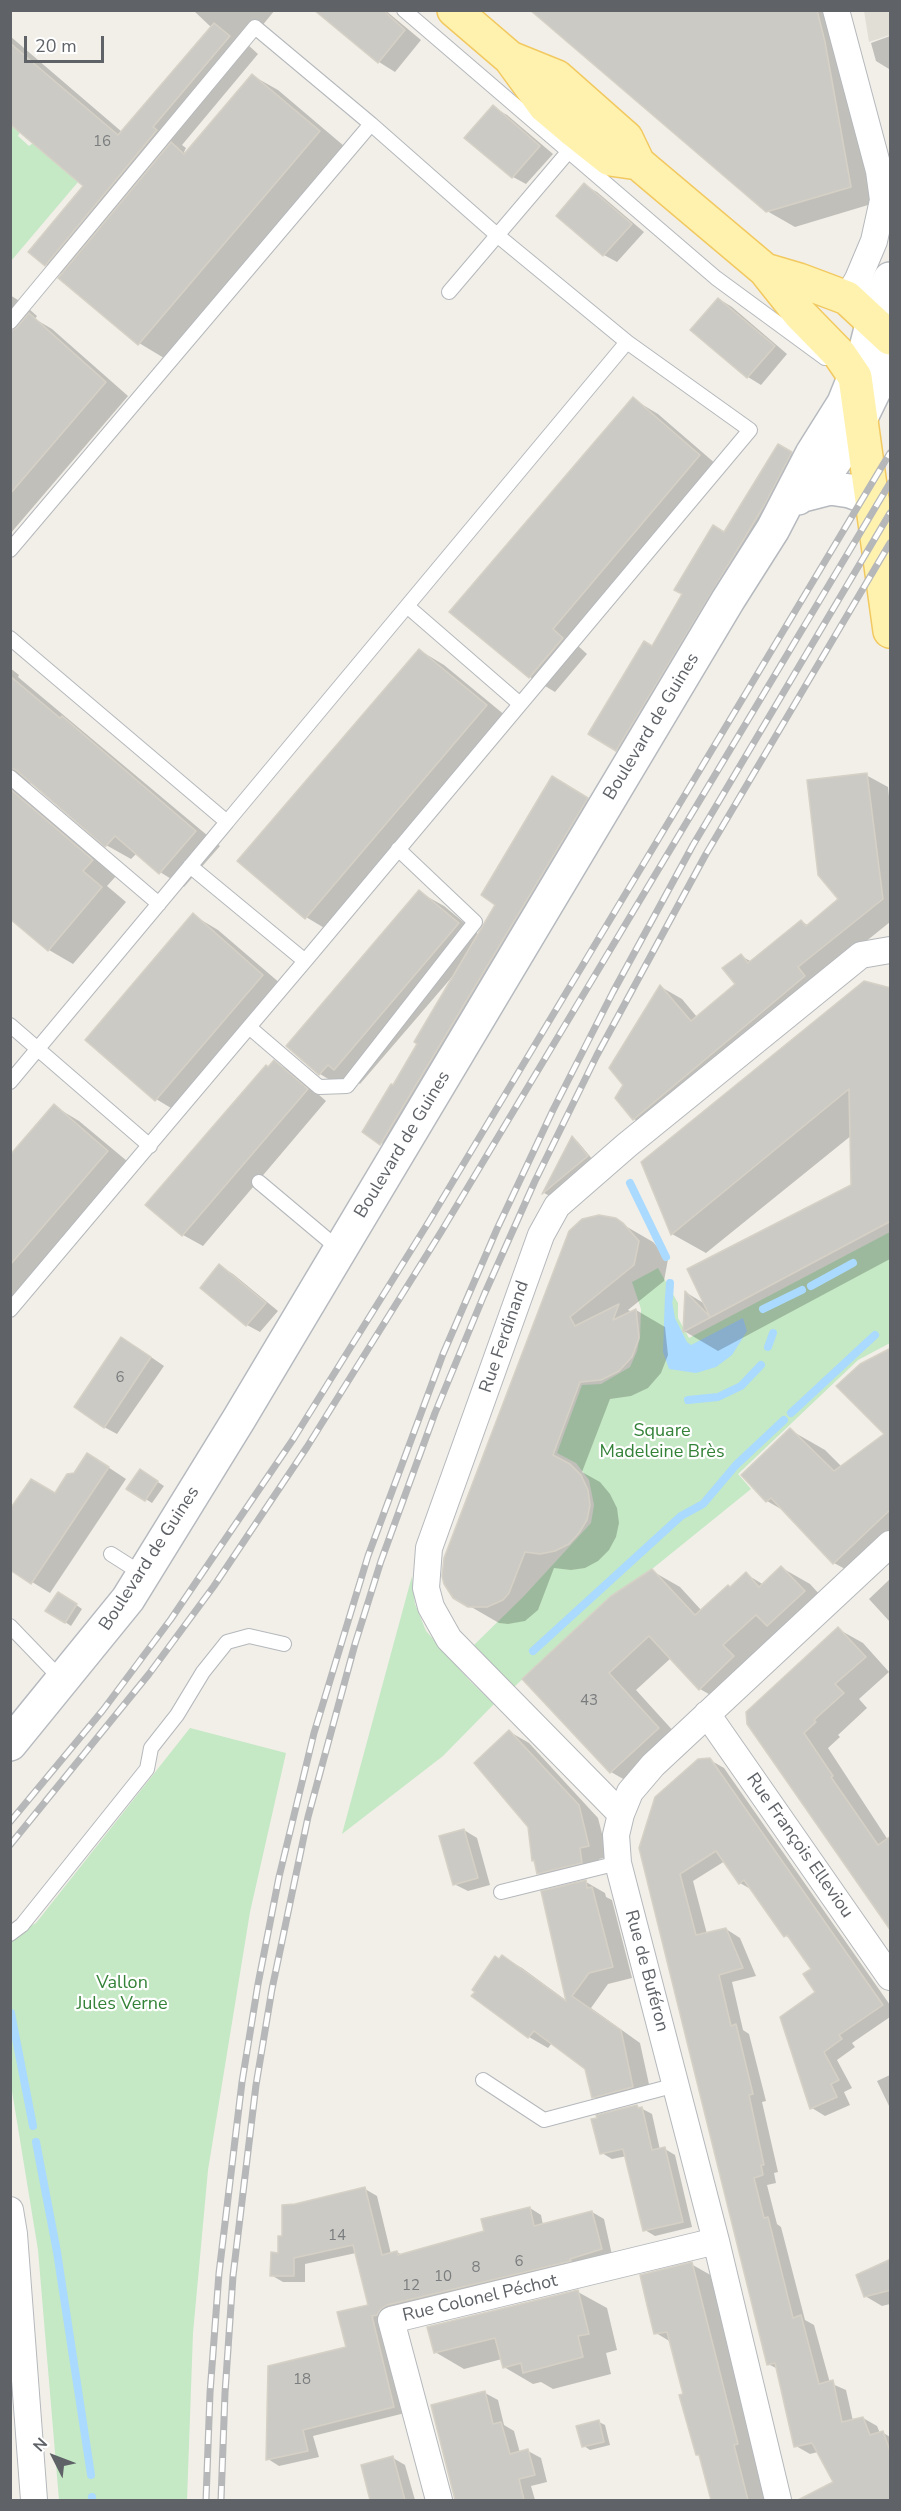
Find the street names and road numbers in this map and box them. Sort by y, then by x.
street label: Boulevard de Guines [600,650,704,804]
street label: Boulevard de Guines [351,1068,455,1222]
street label: Rue Ferdinand [476,1278,534,1396]
street label: Boulevard de Guines [95,1483,205,1635]
street label: Rue François Elleviou [741,1769,857,1923]
street label: Rue de Buféron [619,1908,673,2034]
street label: Rue Colonel Péchot [401,2271,559,2327]

